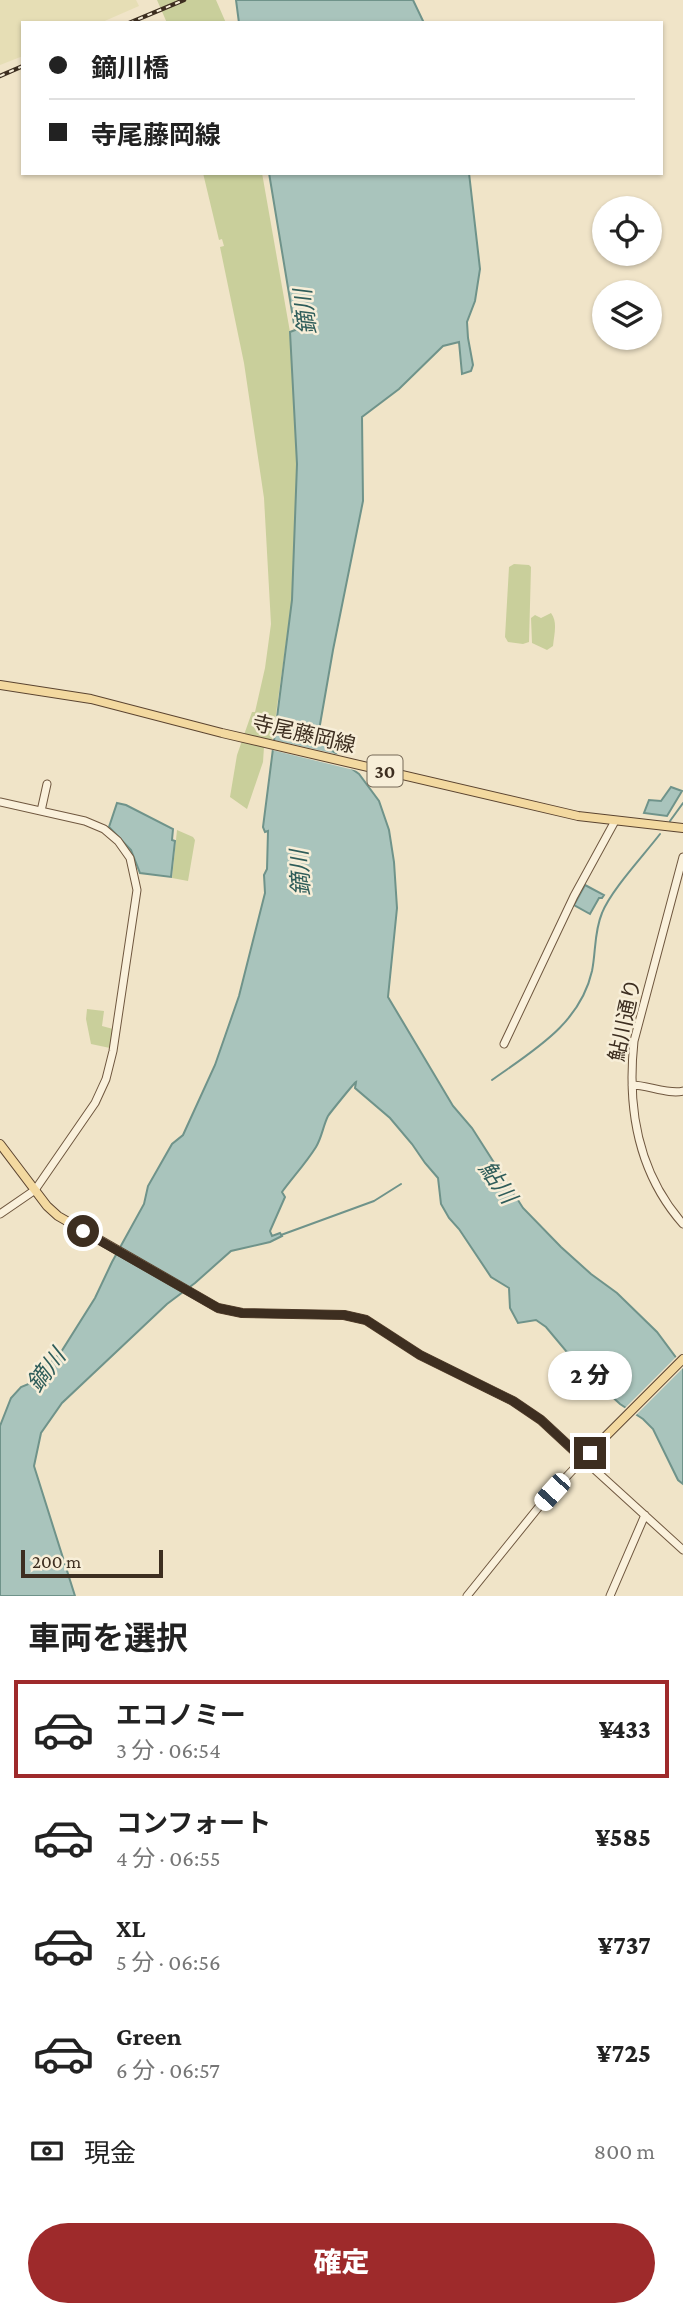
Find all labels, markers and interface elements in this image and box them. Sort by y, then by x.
text: 鏑川橋 [91,54,169,83]
text: 寺尾藤岡線 [91,121,221,150]
map controls [592,196,662,350]
button: locate [592,196,662,266]
button: layers [592,280,662,350]
water label: 鏑川 [289,285,321,336]
street label: 寺尾藤岡線 [250,710,358,758]
road number: 30 [368,756,402,786]
water label: 鏑川 [286,846,314,897]
street label: 鮎川通り [605,976,645,1064]
water label: 鮎川 [474,1156,524,1211]
route start [67,1215,99,1247]
water label: 鏑川 [22,1341,72,1396]
callout: 2 分 [548,1352,632,1400]
text: 2 分 [570,1362,610,1388]
route end [574,1437,606,1469]
car [531,1469,574,1515]
scale bar [21,1547,163,1579]
text: 200 m [32,1551,81,1572]
text: 車両を選択 [28,1620,188,1656]
icon: car [32,1698,95,1761]
text: エコノミー [116,1701,246,1730]
text: ¥433 [599,1715,651,1744]
text: 3 分 · 06:54 [116,1737,221,1763]
icon: car [32,1806,95,1869]
text: コンフォート [116,1809,271,1838]
text: ¥585 [595,1823,651,1852]
text: 4 分 · 06:55 [116,1845,221,1871]
icon: car [32,1914,95,1977]
text: XL [116,1914,145,1943]
text: ¥737 [598,1931,651,1960]
text: 5 分 · 06:56 [116,1949,221,1975]
icon: car [32,2022,95,2085]
text: Green [116,2022,182,2051]
text: ¥725 [596,2039,651,2068]
text: 6 分 · 06:57 [116,2057,220,2083]
icon: cash [28,2132,66,2170]
text: 800 m [594,2138,655,2164]
text: 現金 [84,2139,136,2168]
button: 確定 [28,2223,655,2303]

